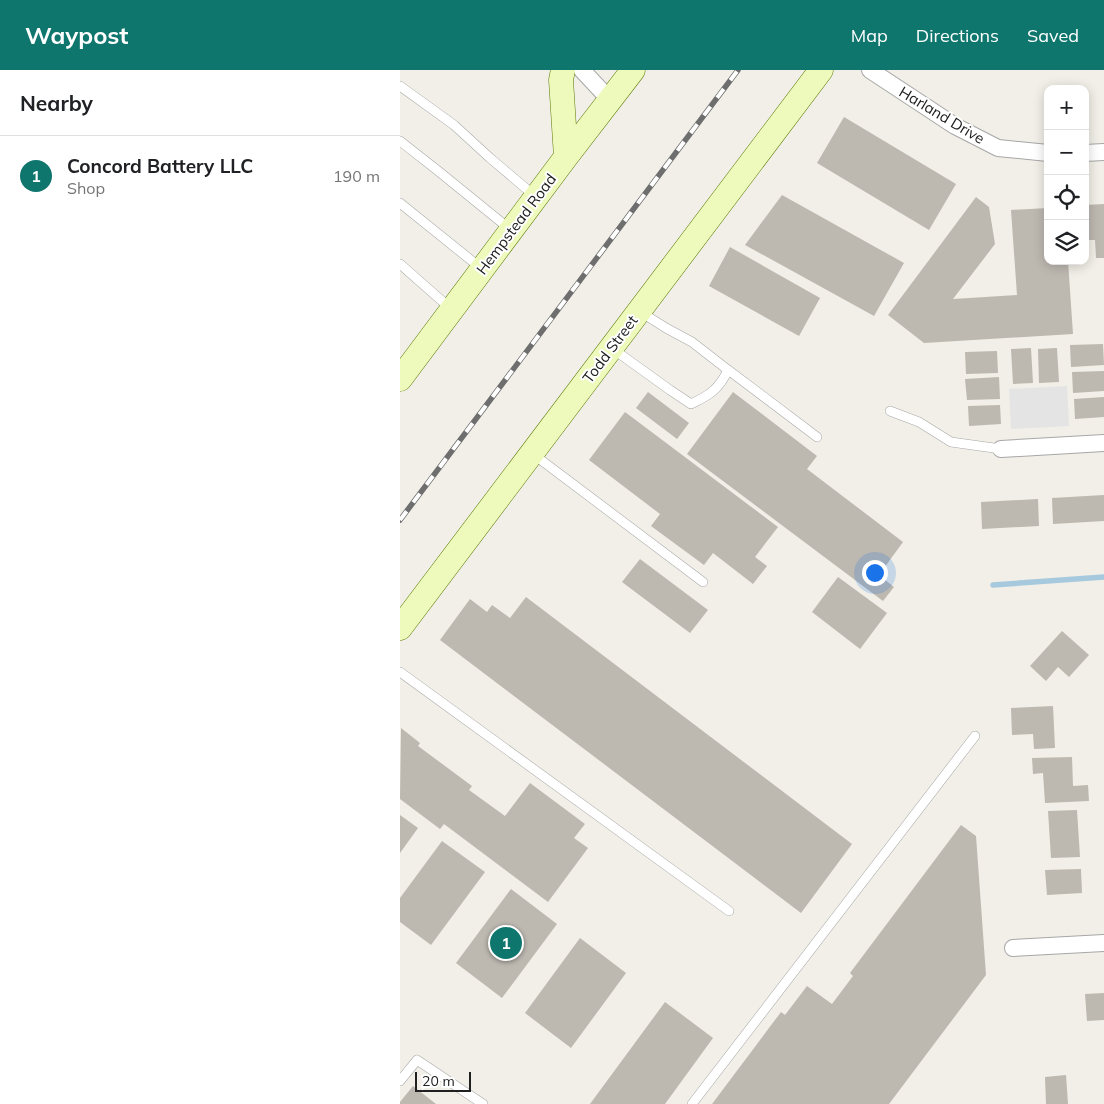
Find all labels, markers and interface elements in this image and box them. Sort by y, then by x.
text: Waypost [25,20,128,50]
text: Map [851,24,888,47]
text: Directions [916,24,999,47]
text: Saved [1027,24,1079,47]
street label: Harland Drive [896,82,988,148]
map controls [1044,85,1089,265]
button: + [1044,85,1089,130]
text: Nearby [20,90,93,116]
button: − [1044,130,1089,175]
text: Concord Battery LLC [67,154,253,178]
text: 1 [31,166,41,186]
text: 190 m [333,166,380,186]
street label: Hempstead Road [472,170,560,278]
button: locate [1044,175,1089,220]
text: Shop [67,178,105,198]
button: layers [1044,220,1089,265]
street label: Todd Street [578,311,642,387]
your location [862,560,888,586]
pin: 1 [490,924,522,962]
scale bar [415,1069,471,1092]
text: 20 m [422,1072,455,1090]

